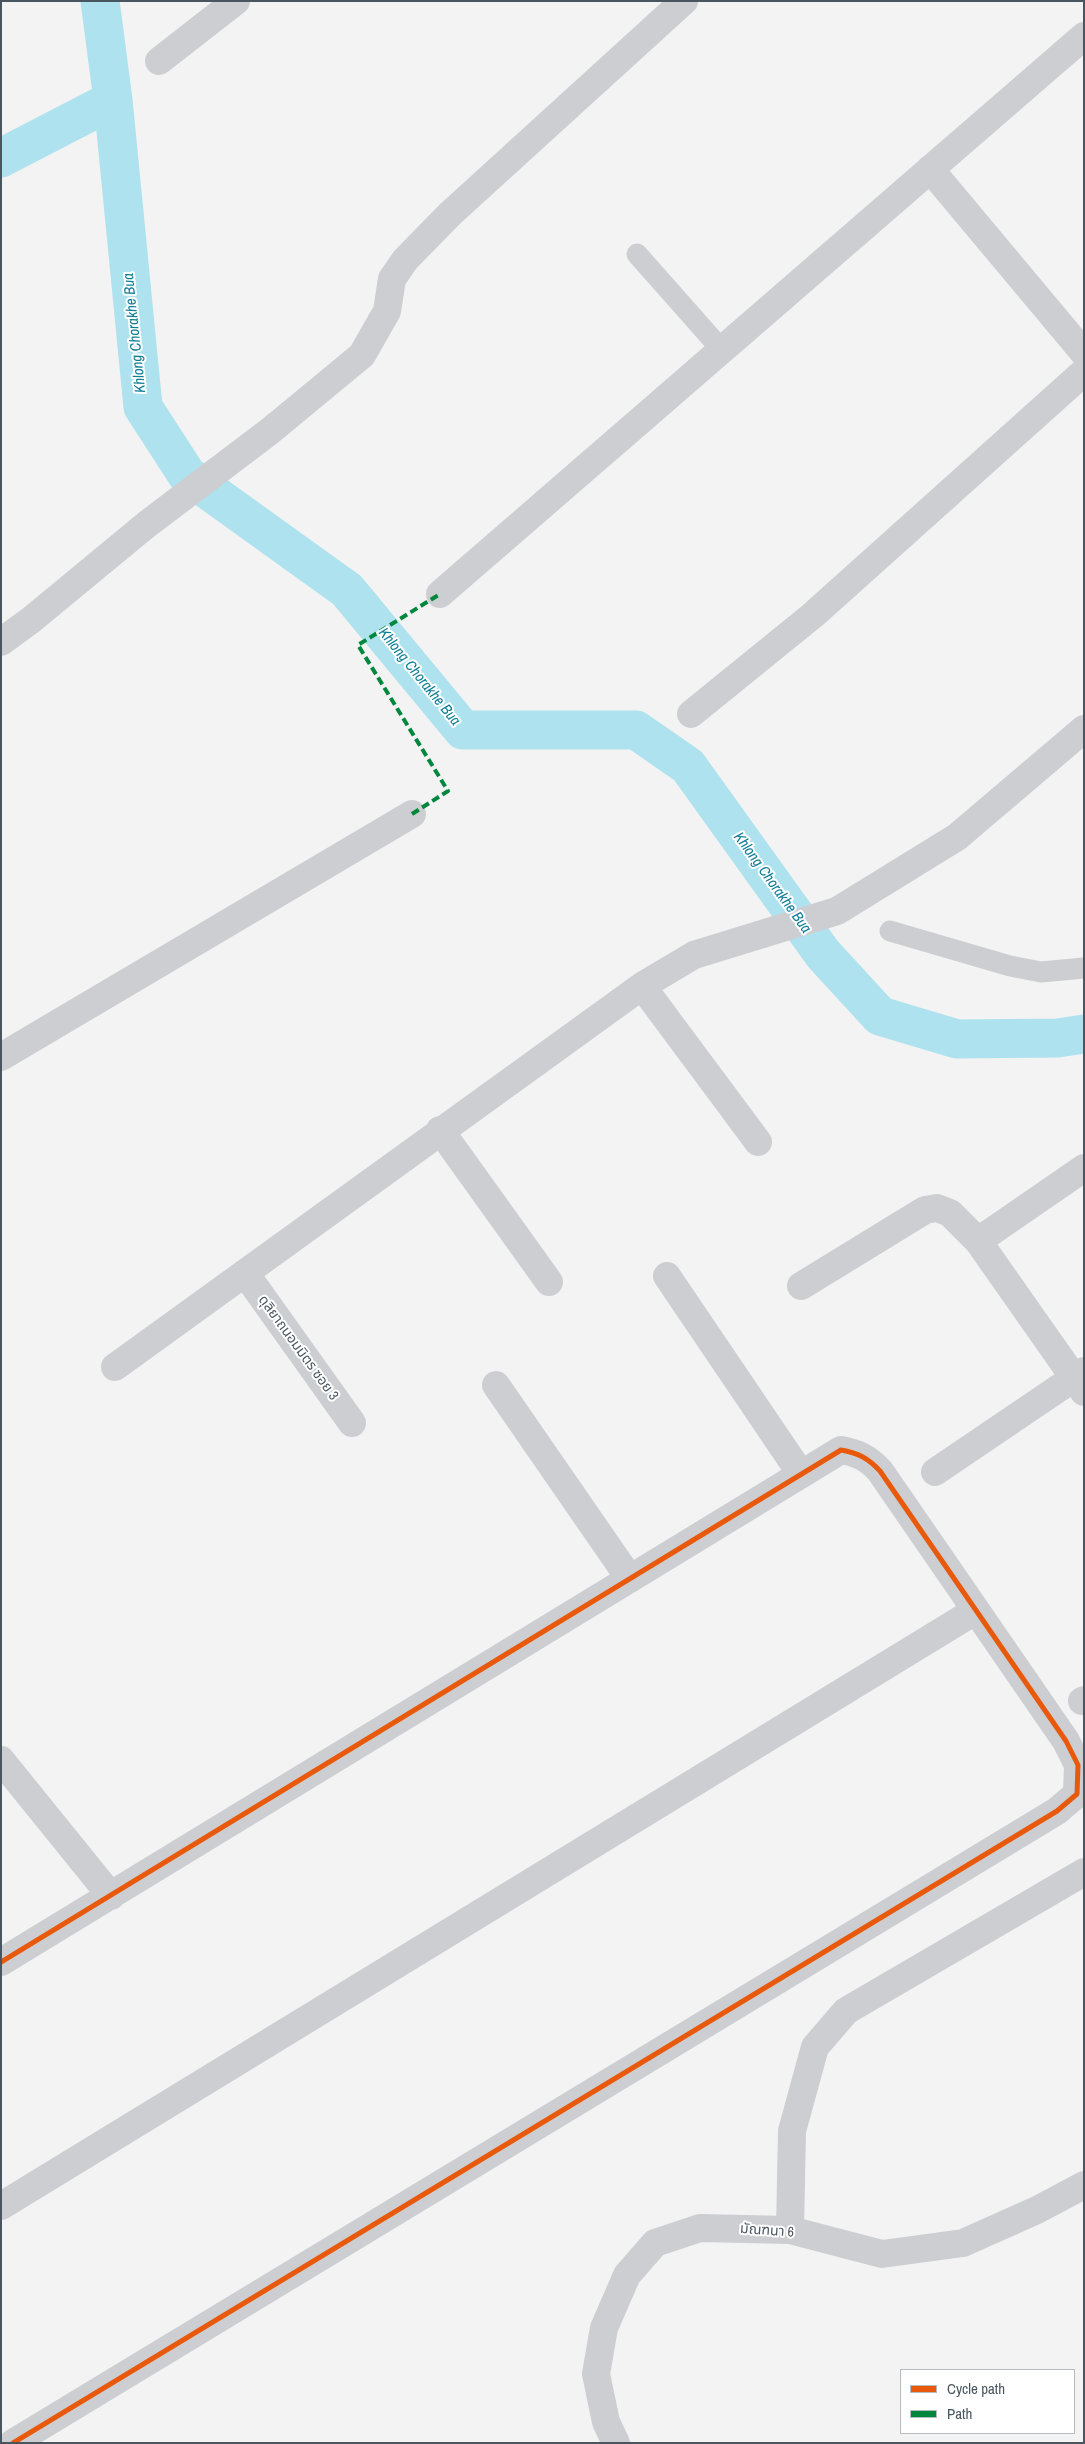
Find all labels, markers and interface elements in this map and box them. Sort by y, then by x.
water label: Khlong Chorakhe Bua [120,272,150,394]
water label: Khlong Chorakhe Bua [374,625,464,729]
water label: Khlong Chorakhe Bua [729,829,815,937]
street label: ดุลิยาถนอมมิตร ซอย 3 [254,1292,342,1404]
street label: มัณฑนา 6 [740,2221,794,2241]
legend [900,2369,1075,2434]
text: Cycle path [947,2378,1005,2399]
text: Path [947,2403,972,2424]

